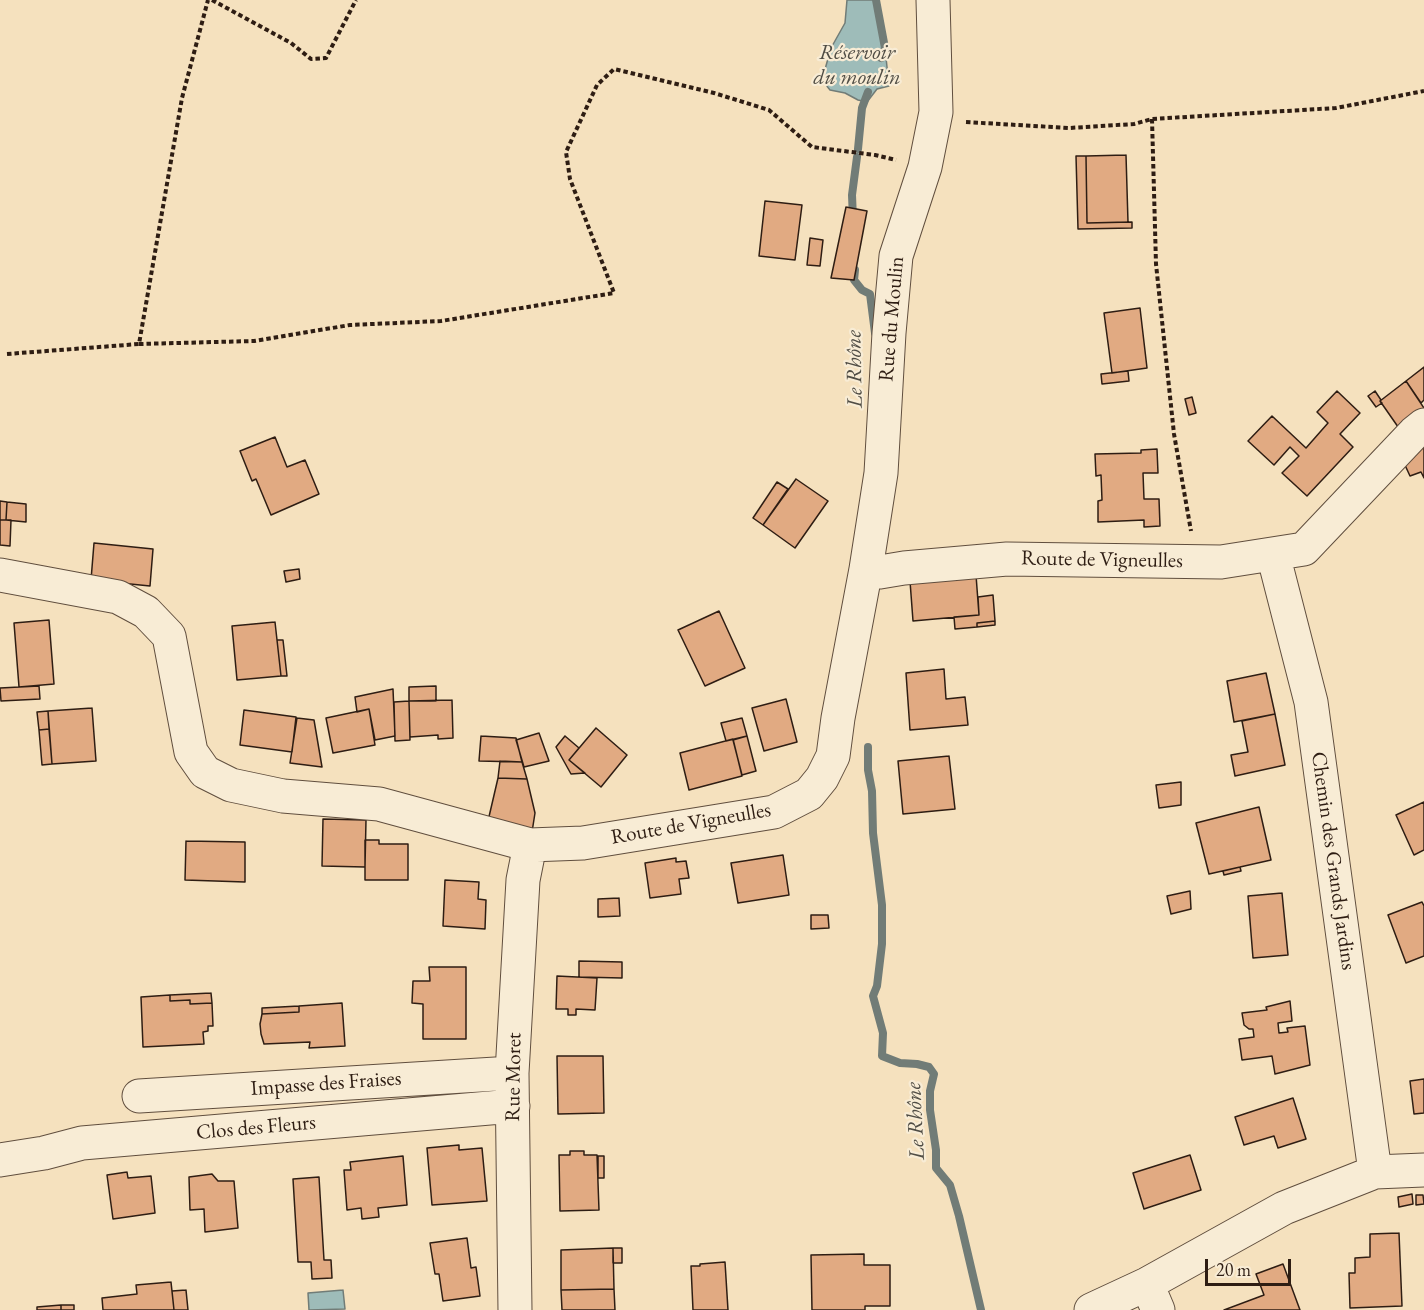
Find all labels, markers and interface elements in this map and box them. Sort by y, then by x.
water label: Réservoir du moulin [813,40,901,92]
street label: Rue du Moulin [874,255,910,383]
water label: Le Rhône [841,330,869,408]
street label: Route de Vigneulles [1021,546,1183,574]
street label: Chemin des Grands Jardins [1305,750,1361,972]
street label: Route de Vigneulles [609,798,773,850]
street label: Rue Moret [501,1032,527,1122]
street label: Impasse des Fraises [250,1066,402,1102]
water label: Le Rhône [901,1081,931,1161]
street label: Clos des Fleurs [195,1110,317,1146]
scale bar [1208,1247,1294,1285]
text: 20 m [1216,1258,1251,1281]

